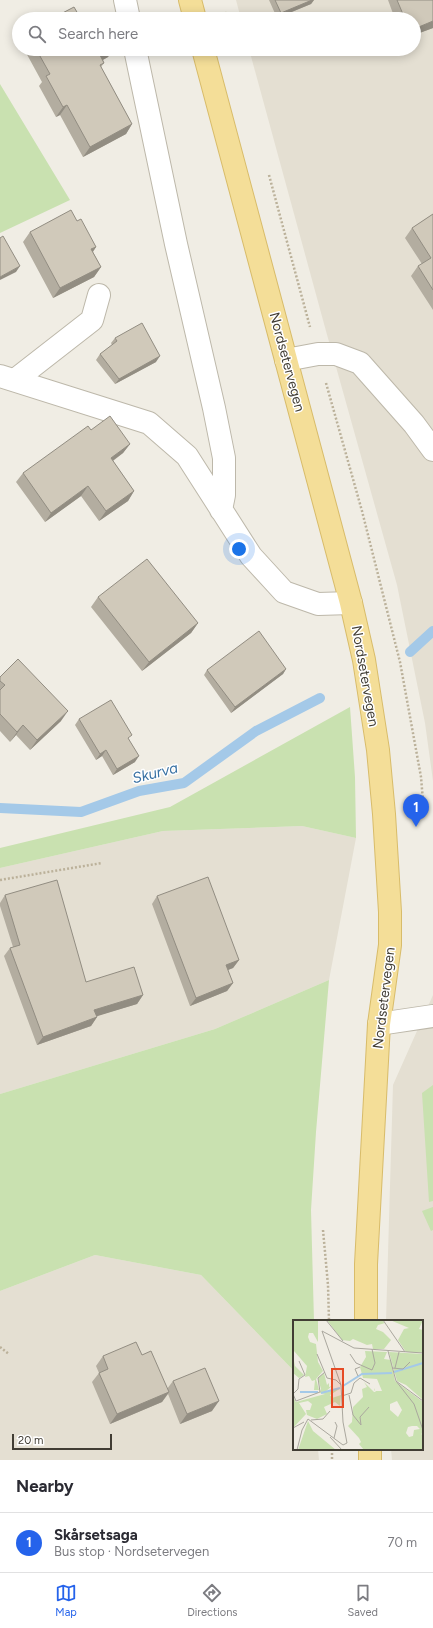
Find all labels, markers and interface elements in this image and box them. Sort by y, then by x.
search box [12,12,421,56]
icon: search [26,23,48,45]
text: Search here [58,25,138,43]
street label: Nordsetervegen [266,310,308,414]
your location [229,539,249,559]
street label: Nordsetervegen [348,624,382,728]
water label: Skurva [130,759,180,787]
pin: 1 [403,794,429,827]
street label: Nordsetervegen [369,946,399,1050]
inset map [293,1320,423,1450]
scale bar [12,1432,112,1451]
text: 20 m [18,1434,43,1447]
text: Nearby [16,1476,74,1496]
text: Skårsetsaga [54,1526,138,1544]
text: 1 [26,1535,32,1550]
text: 70 m [387,1535,417,1550]
text: Bus stop · Nordsetervegen [54,1544,209,1559]
tab: Map [55,1582,77,1619]
tab: Directions [187,1582,237,1619]
tab: Saved [348,1582,378,1619]

